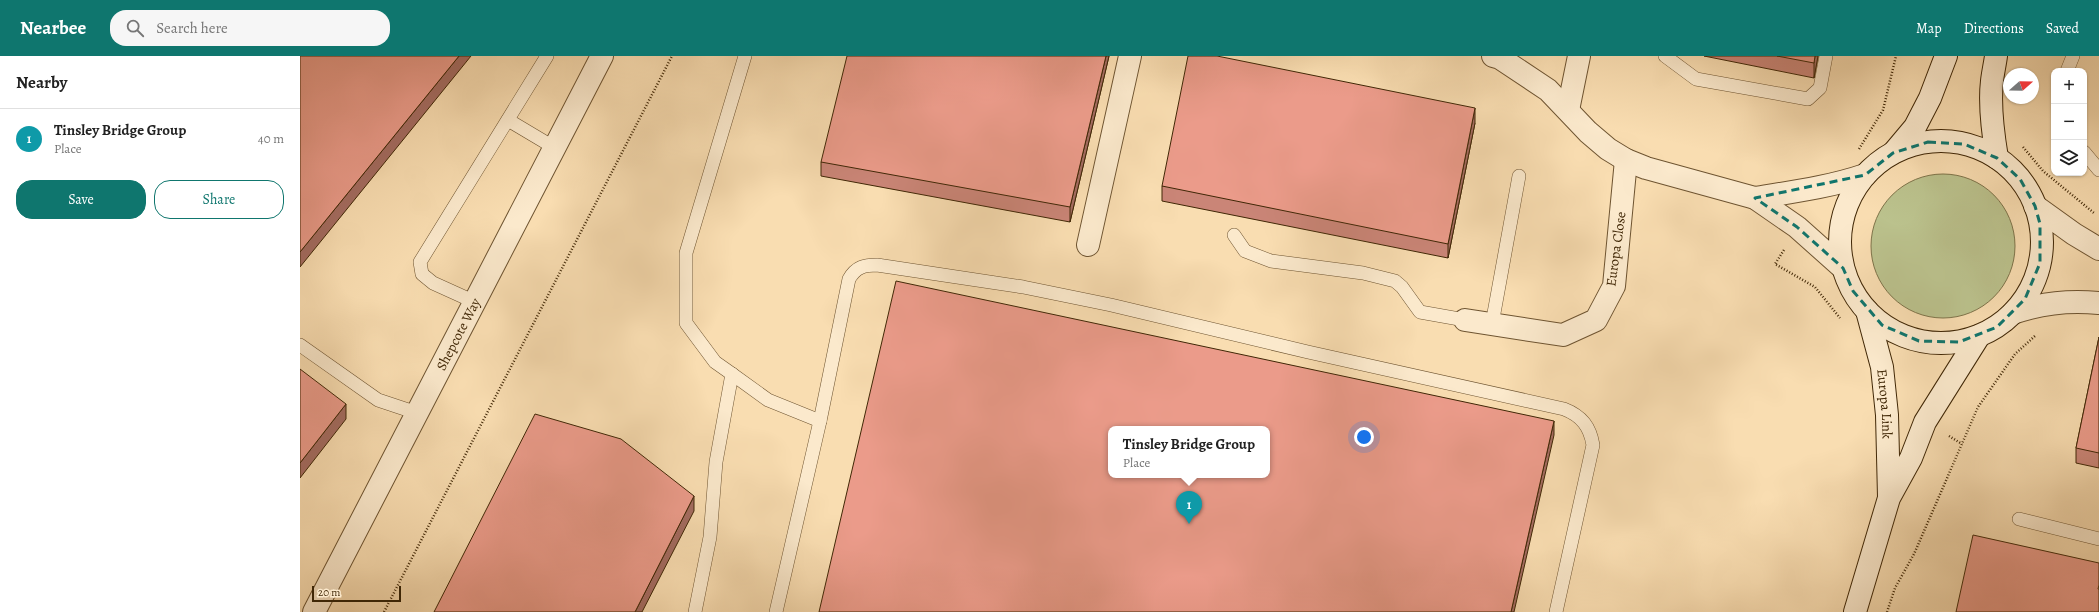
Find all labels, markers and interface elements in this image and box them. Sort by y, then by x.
search box [110,10,390,46]
text: Nearbee [20,15,86,41]
icon: search [124,17,146,39]
text: Search here [156,18,228,38]
text: Map [1916,19,1942,38]
text: Directions [1964,19,2024,38]
text: Saved [2046,19,2079,38]
north arrow [2003,68,2039,104]
map controls [2051,68,2087,176]
button: + [2051,68,2087,104]
text: Nearby [16,71,67,94]
button: − [2051,104,2087,140]
text: Tinsley Bridge Group [54,120,186,140]
text: 1 [27,130,31,147]
text: 40 m [258,130,284,147]
text: Place [54,140,82,157]
button: layers [2051,140,2087,176]
button: Save [16,180,146,219]
button: Share [154,180,284,219]
street label: Europa Close [1601,210,1631,288]
street label: Shepcote Way [431,294,485,374]
street label: Europa Link [1873,368,1897,439]
popup [1108,426,1270,478]
your location [1354,427,1374,447]
text: Tinsley Bridge Group [1123,434,1255,454]
text: Place [1123,454,1150,471]
pin: 1 [1176,491,1202,524]
scale bar [312,584,401,603]
text: 20 m [318,585,340,600]

